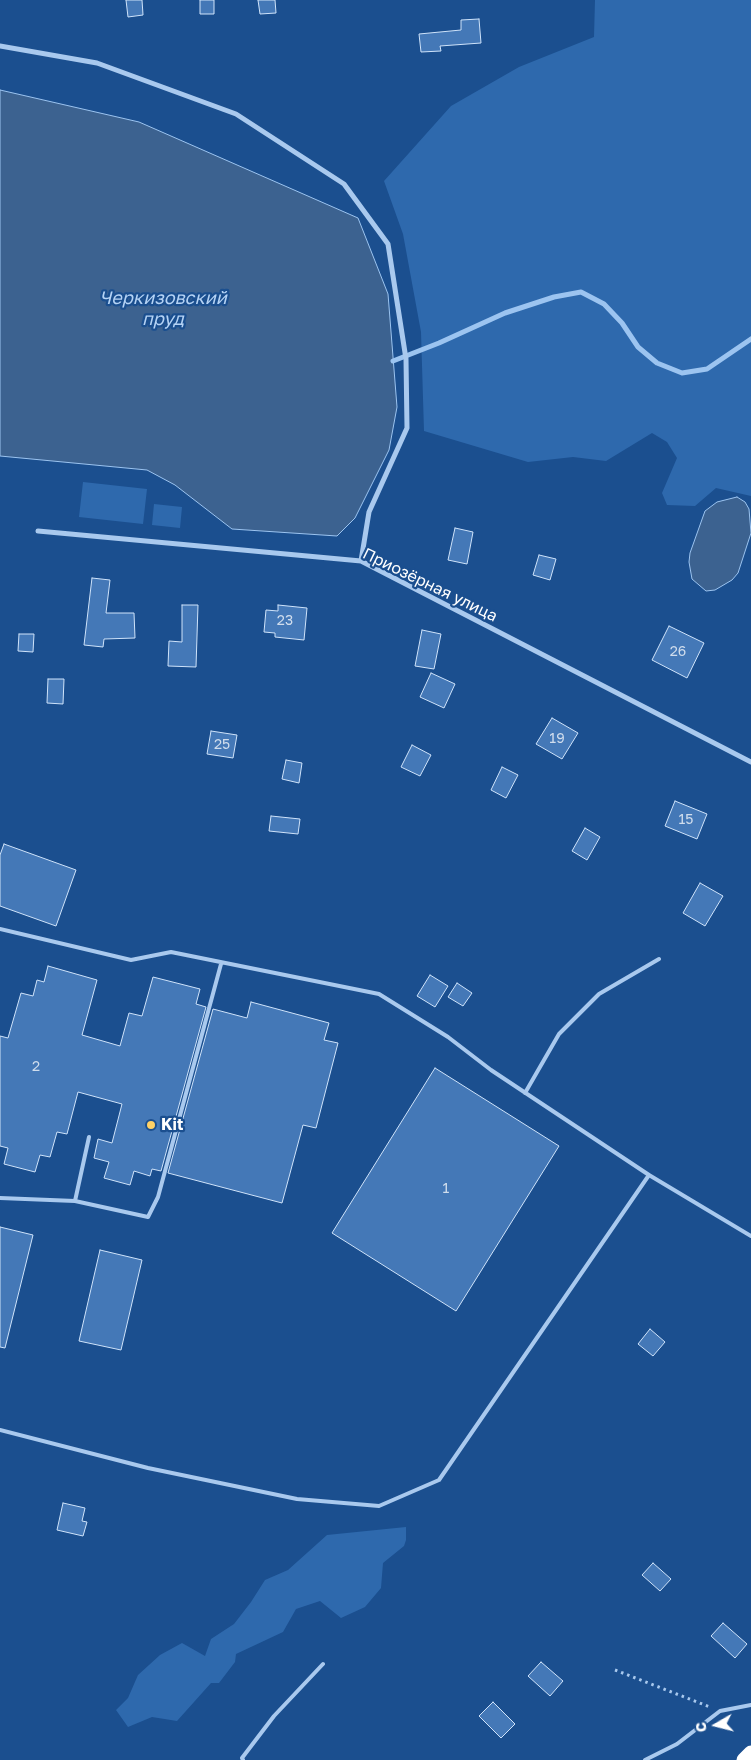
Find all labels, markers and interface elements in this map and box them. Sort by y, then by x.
water label: Черкизовский пруд [99,287,227,330]
street label: Приозёрная улица [359,544,501,626]
house number: 23 [277,613,293,629]
house number: 26 [670,644,686,660]
house number: 19 [549,731,565,747]
house number: 25 [214,737,230,753]
house number: 15 [679,812,693,828]
house number: 2 [32,1059,40,1075]
place label: Kit [161,1115,183,1135]
marker: Kit [145,1119,157,1131]
house number: 1 [443,1181,449,1197]
north arrow [691,1700,741,1750]
text: С [692,1721,710,1733]

